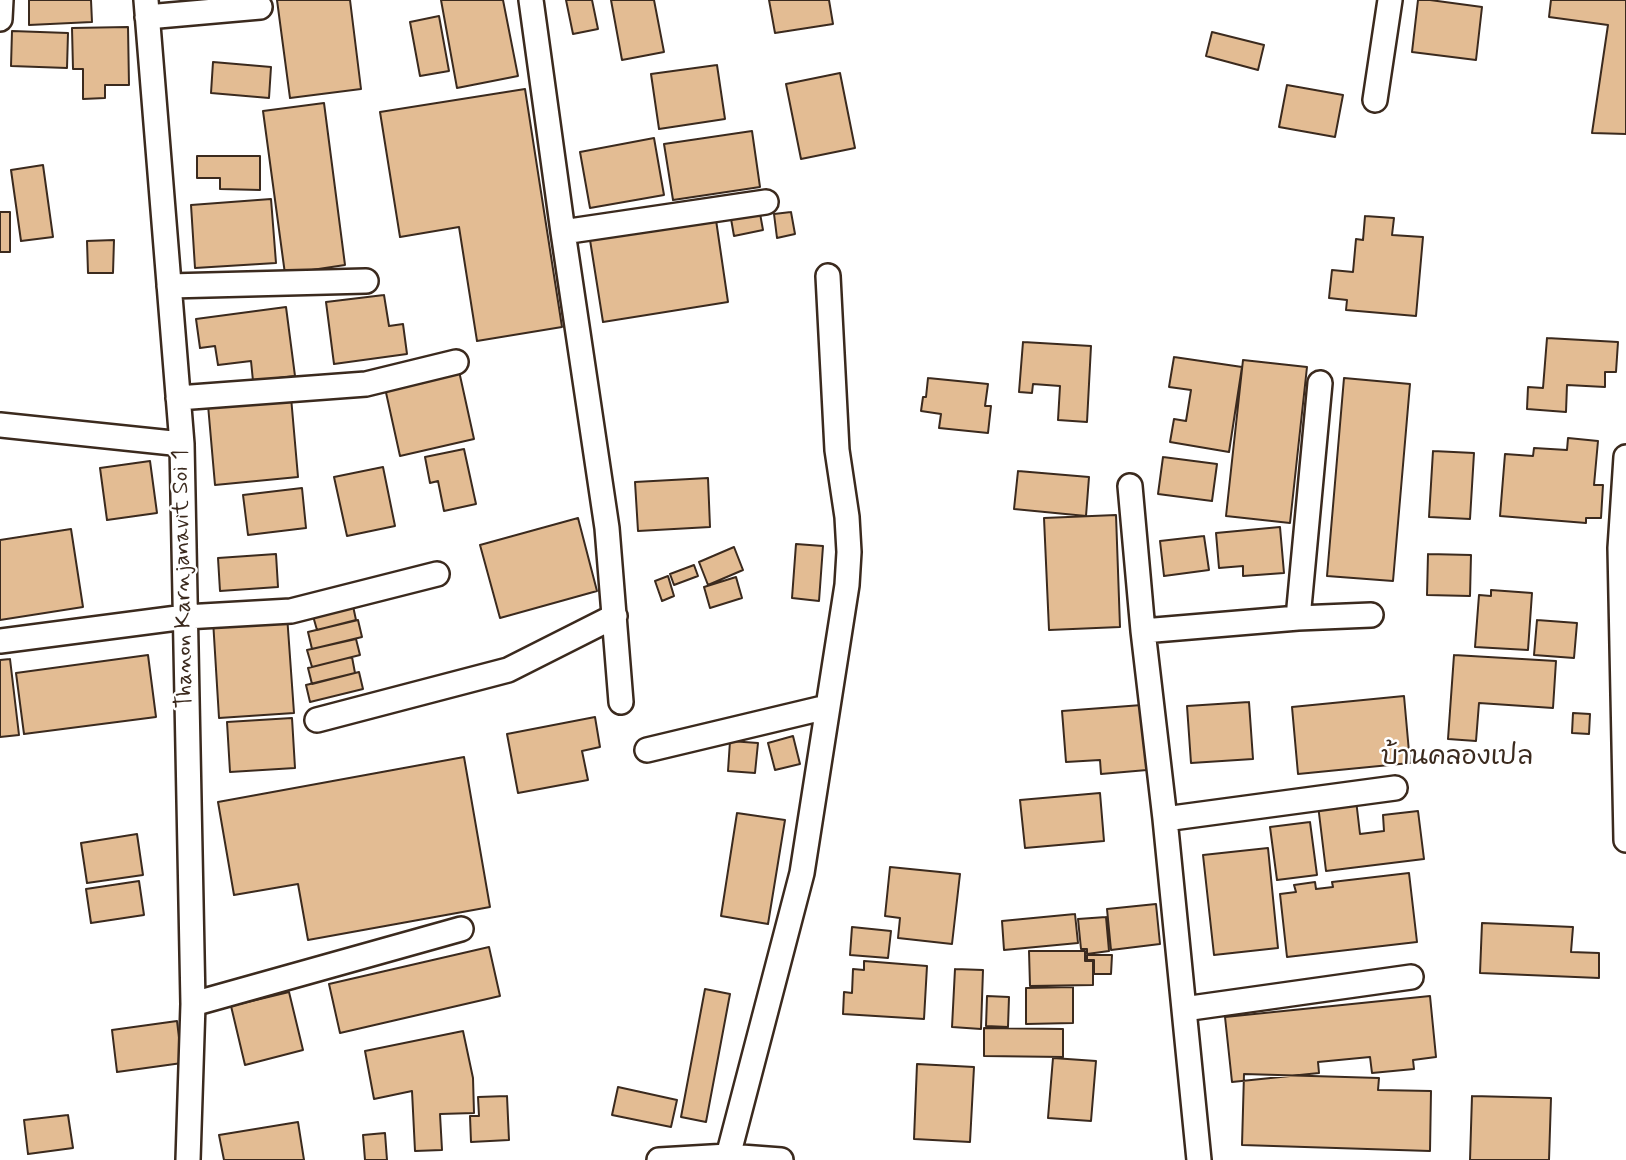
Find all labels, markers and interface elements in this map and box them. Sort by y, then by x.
street label: Thanon Karnjanavit Soi 1 [168,449,200,709]
district label: บ้านคลองเปล [1381,743,1533,775]

